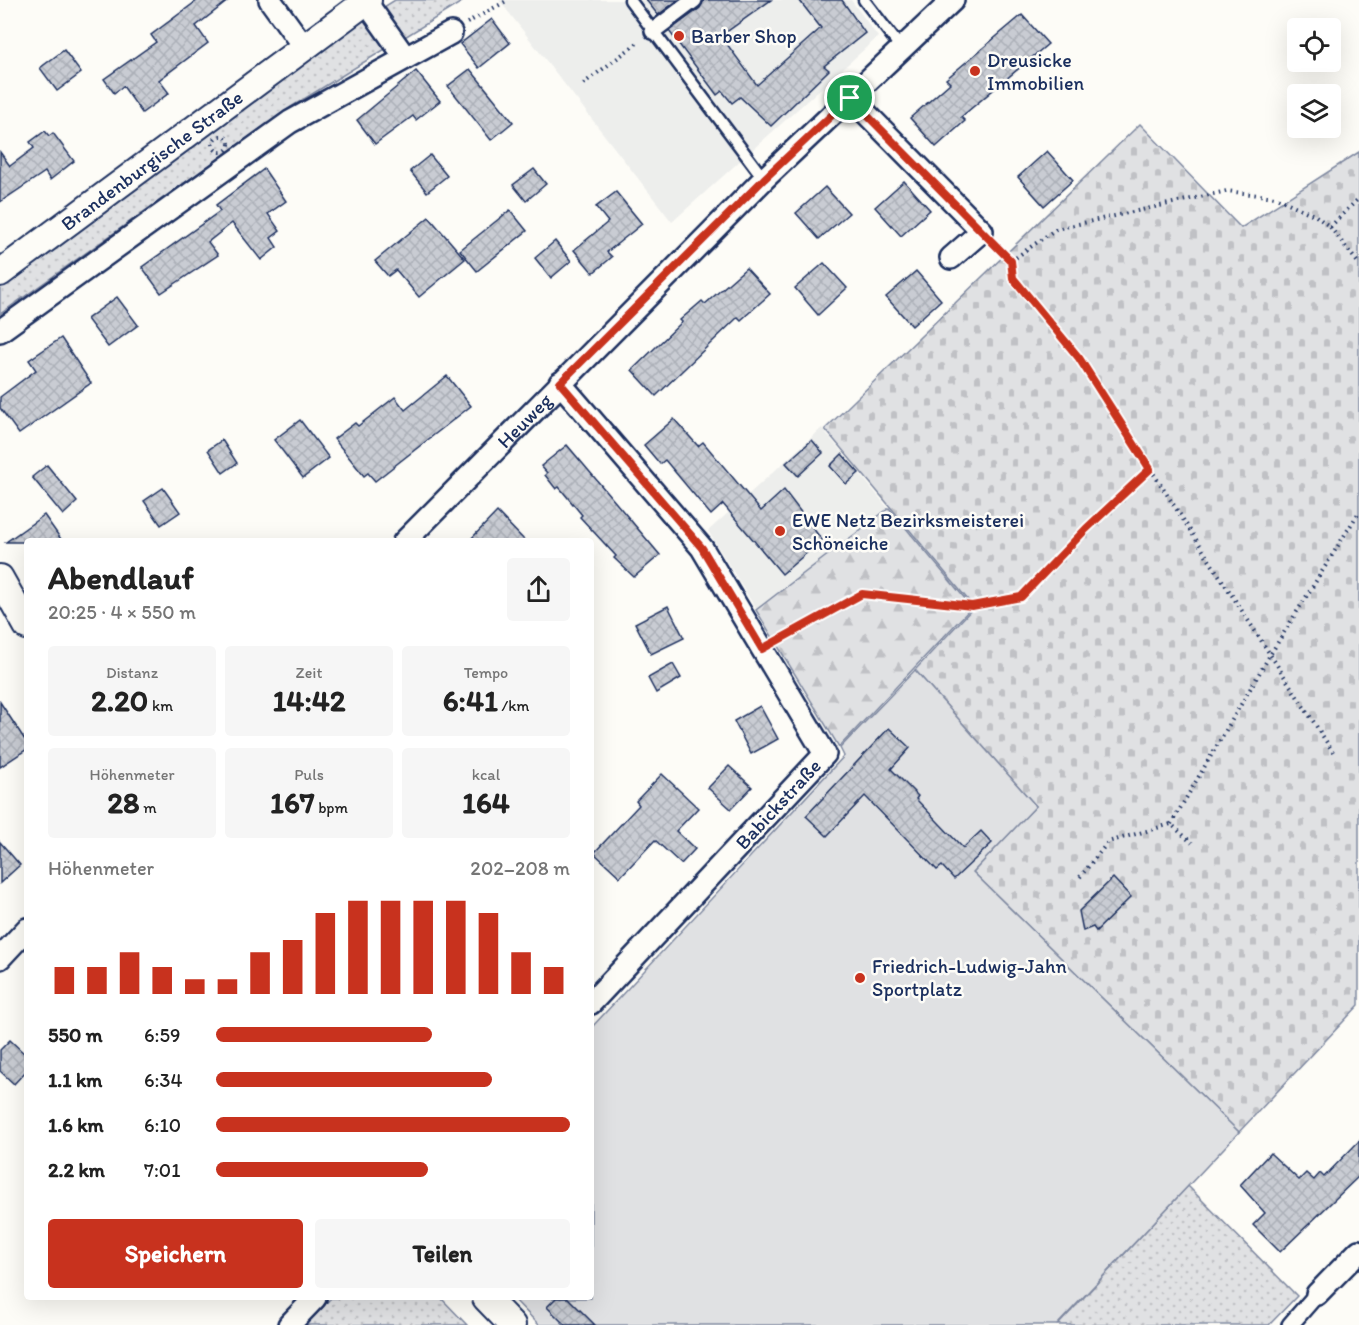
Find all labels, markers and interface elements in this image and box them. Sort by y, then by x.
map controls [1287,18,1341,138]
button: locate [1287,18,1341,72]
place label: Barber Shop [691,24,797,48]
marker: Barber Shop [672,29,686,43]
place label: Dreusicke Immobilien [987,48,1084,95]
marker: Dreusicke Immobilien [968,64,982,78]
pin [824,72,875,123]
icon: arrive [833,81,866,114]
button: layers [1287,84,1341,138]
street label: Brandenburgische Straße [56,85,247,236]
street label: Heuweg [492,387,557,453]
place label: EWE Netz Bezirksmeisterei Schöneiche [792,508,1024,555]
marker: EWE Netz Bezirksmeisterei Schöneiche [773,524,787,538]
text: Abendlauf [48,558,194,597]
button: share [507,558,570,621]
text: 20:25 · 4 × 550 m [48,600,196,624]
text: Distanz [106,663,158,682]
text: Zeit [296,663,322,682]
text: Tempo [464,663,508,682]
text: 2.20 [91,682,148,719]
text: 14:42 [272,682,346,719]
text: 6:41 [443,682,498,719]
text: km [148,696,173,715]
text: /km [498,696,529,715]
street label: Babickstraße [730,754,826,854]
text: Höhenmeter [90,765,174,784]
text: Puls [294,765,324,784]
text: kcal [472,765,500,784]
text: 28 [107,784,140,821]
text: 167 [270,784,315,821]
text: 164 [462,784,510,821]
text: m [140,798,157,817]
text: bpm [315,798,348,817]
text: Höhenmeter [48,856,154,880]
text: 202–208 m [470,856,570,880]
place label: Friedrich-Ludwig-Jahn Sportplatz [872,954,1067,1001]
marker: Friedrich-Ludwig-Jahn Sportplatz [853,971,867,985]
text: 550 m [48,1023,103,1047]
text: 6:59 [144,1023,180,1047]
text: 1.1 km [48,1068,102,1092]
text: 6:34 [144,1068,182,1092]
text: 1.6 km [48,1113,104,1137]
text: 6:10 [144,1113,181,1137]
text: 2.2 km [48,1158,105,1182]
text: 7:01 [144,1158,180,1182]
button: Speichern [48,1219,303,1288]
button: Teilen [315,1219,570,1288]

